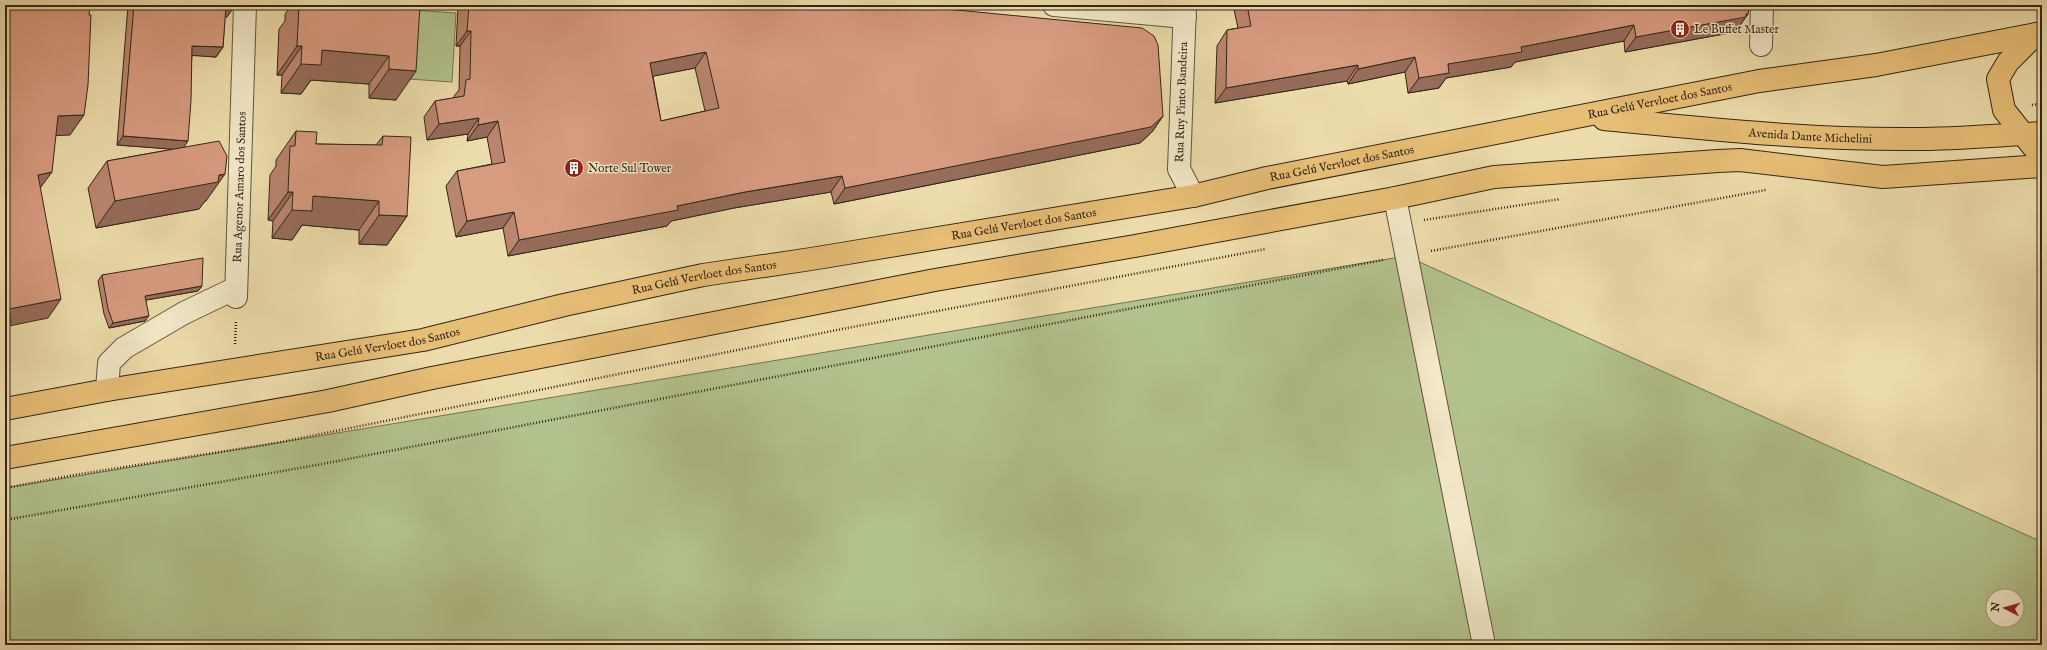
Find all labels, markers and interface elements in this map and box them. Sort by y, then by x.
building icon: Le Buffet Master [1669,18,1691,40]
place label: Le Buffet Master [1694,22,1780,37]
street label: Rua Ruy Pinto Bandeira [1172,41,1191,163]
street label: Rua Gelú Vervloet dos Santos [1586,79,1733,123]
street label: Rua Agenor Amaro dos Santos [230,111,250,263]
street label: Avenida Dante Michelini [1747,125,1872,147]
street label: Rua Gelú Vervloet dos Santos [1268,142,1415,185]
building icon: Norte Sul Tower [563,157,585,179]
place label: Norte Sul Tower [588,161,672,176]
street label: Rua Gelú Vervloet dos Santos [950,205,1098,244]
street label: Rua Gelú Vervloet dos Santos [631,257,778,298]
street label: Rua Gelú Vervloet dos Santos [314,324,462,365]
north arrow [1985,588,2025,628]
text: N [1988,601,2004,614]

